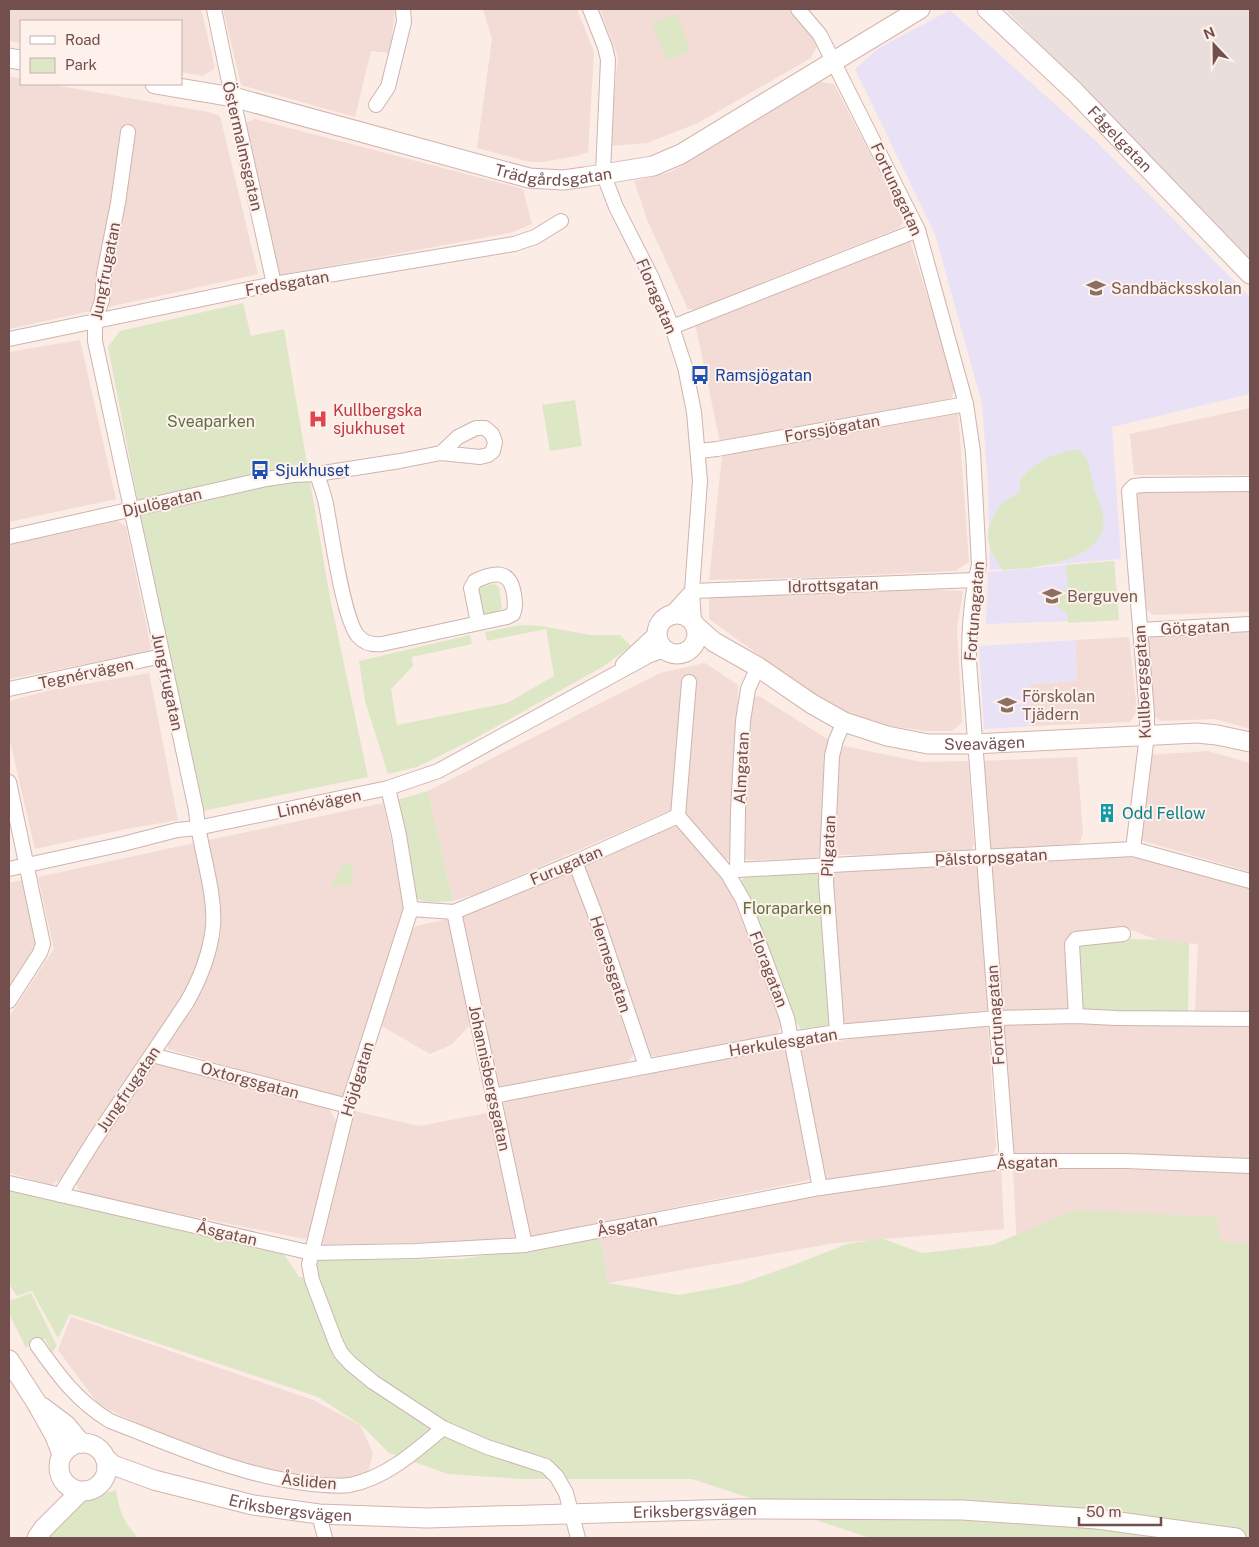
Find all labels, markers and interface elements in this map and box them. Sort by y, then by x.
legend [20,20,182,85]
north arrow [1189,20,1239,70]
text: N [1201,23,1217,42]
text: Road [65,31,101,48]
text: Park [65,56,97,73]
street label: Östermalmsgatan [218,79,268,213]
street label: Fågelgatan [1084,102,1156,176]
street label: Fortunagatan [867,140,926,239]
street label: Trädgårdsgatan [493,160,613,190]
street label: Jungfrugatan [87,221,124,322]
street label: Floragatan [632,256,681,337]
street label: Fredsgatan [244,267,330,300]
school or university icon: Sandbäcksskolan [1085,277,1107,299]
place label: Sandbäcksskolan [1111,279,1242,298]
bus stop icon: Ramsjögatan [689,364,711,386]
place label: Ramsjögatan [715,366,812,385]
place label: Kullbergska sjukhuset [333,401,422,438]
hospital icon: Kullbergska sjukhuset [307,408,329,430]
street label: Forssjögatan [783,411,881,446]
park label: Sveaparken [167,412,255,431]
bus stop icon: Sjukhuset [249,459,271,481]
place label: Sjukhuset [275,461,350,480]
street label: Djulögatan [121,484,204,521]
street label: Fortunagatan [961,560,988,662]
street label: Idrottsgatan [787,574,879,597]
school or university icon: Berguven [1041,585,1063,607]
place label: Berguven [1067,587,1138,606]
street label: Götgatan [1160,616,1230,639]
street label: Kullbergsgatan [1130,625,1155,739]
street label: Jungfrugatan [148,632,187,733]
street label: Tegnérvägen [37,654,135,693]
place label: Förskolan Tjädern [1022,687,1095,724]
school or university icon: Förskolan Tjädern [996,694,1018,716]
street label: Almgatan [730,731,753,805]
street label: Sveavägen [944,732,1026,754]
street label: Linnévägen [275,785,363,822]
building icon: Odd Fellow [1096,802,1118,824]
place label: Odd Fellow [1122,804,1206,823]
street label: Pilgatan [817,815,840,877]
street label: Furugatan [527,842,605,889]
street label: Pålstorpsgatan [934,845,1048,870]
park label: Floraparken [742,899,832,918]
street label: Hermesgatan [586,913,635,1015]
street label: Floragatan [745,928,792,1010]
street label: Fortunagatan [983,964,1008,1066]
street label: Johannisbergsgatan [465,1003,514,1153]
street label: Herkulesgatan [727,1025,839,1060]
street label: Höjdgatan [337,1039,378,1119]
street label: Jungfrugatan [93,1043,164,1136]
street label: Oxtorgsgatan [198,1058,301,1103]
street label: Åsgatan [996,1150,1058,1173]
street label: Åsgatan [595,1208,659,1241]
street label: Åsgatan [195,1215,260,1250]
street label: Åsliden [280,1468,338,1493]
street label: Eriksbergsvägen [227,1490,352,1525]
scale bar [1079,1494,1162,1526]
street label: Eriksbergsvägen [633,1500,757,1522]
text: 50 m [1086,1503,1121,1520]

